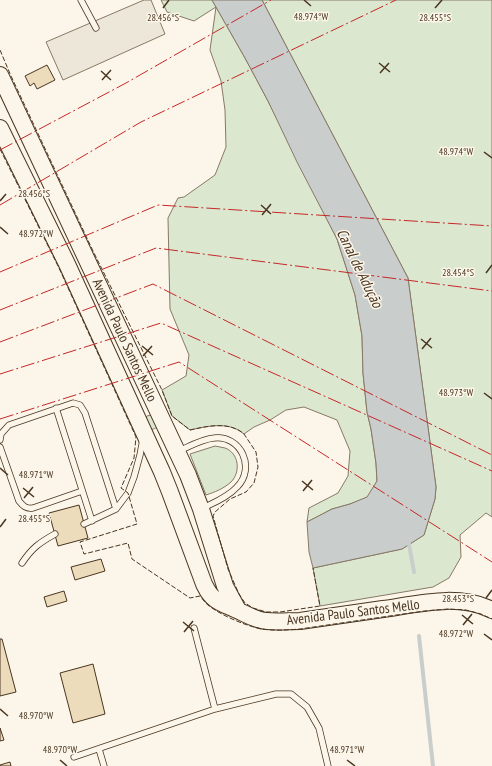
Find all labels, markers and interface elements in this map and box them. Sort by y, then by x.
text: 48.974°W [294,10,328,23]
text: 28.456°S [147,11,179,24]
text: 28.455°S [419,11,451,24]
text: 48.974°W [439,145,473,158]
text: 28.456°S [18,187,50,200]
water label: Canal de Adução [333,225,388,312]
text: 48.972°W [19,227,53,240]
text: 28.454°S [442,266,474,279]
street label: Avenida Paulo Santos Mello [89,276,161,404]
text: 48.973°W [439,386,473,399]
text: 48.971°W [19,468,53,481]
text: 28.455°S [18,512,50,525]
text: 28.453°S [442,592,474,605]
street label: Avenida Paulo Santos Mello [286,595,420,629]
text: 48.972°W [439,627,473,640]
text: 48.970°W [19,709,53,722]
text: 48.970°W [43,743,77,756]
text: 48.971°W [330,743,364,756]

